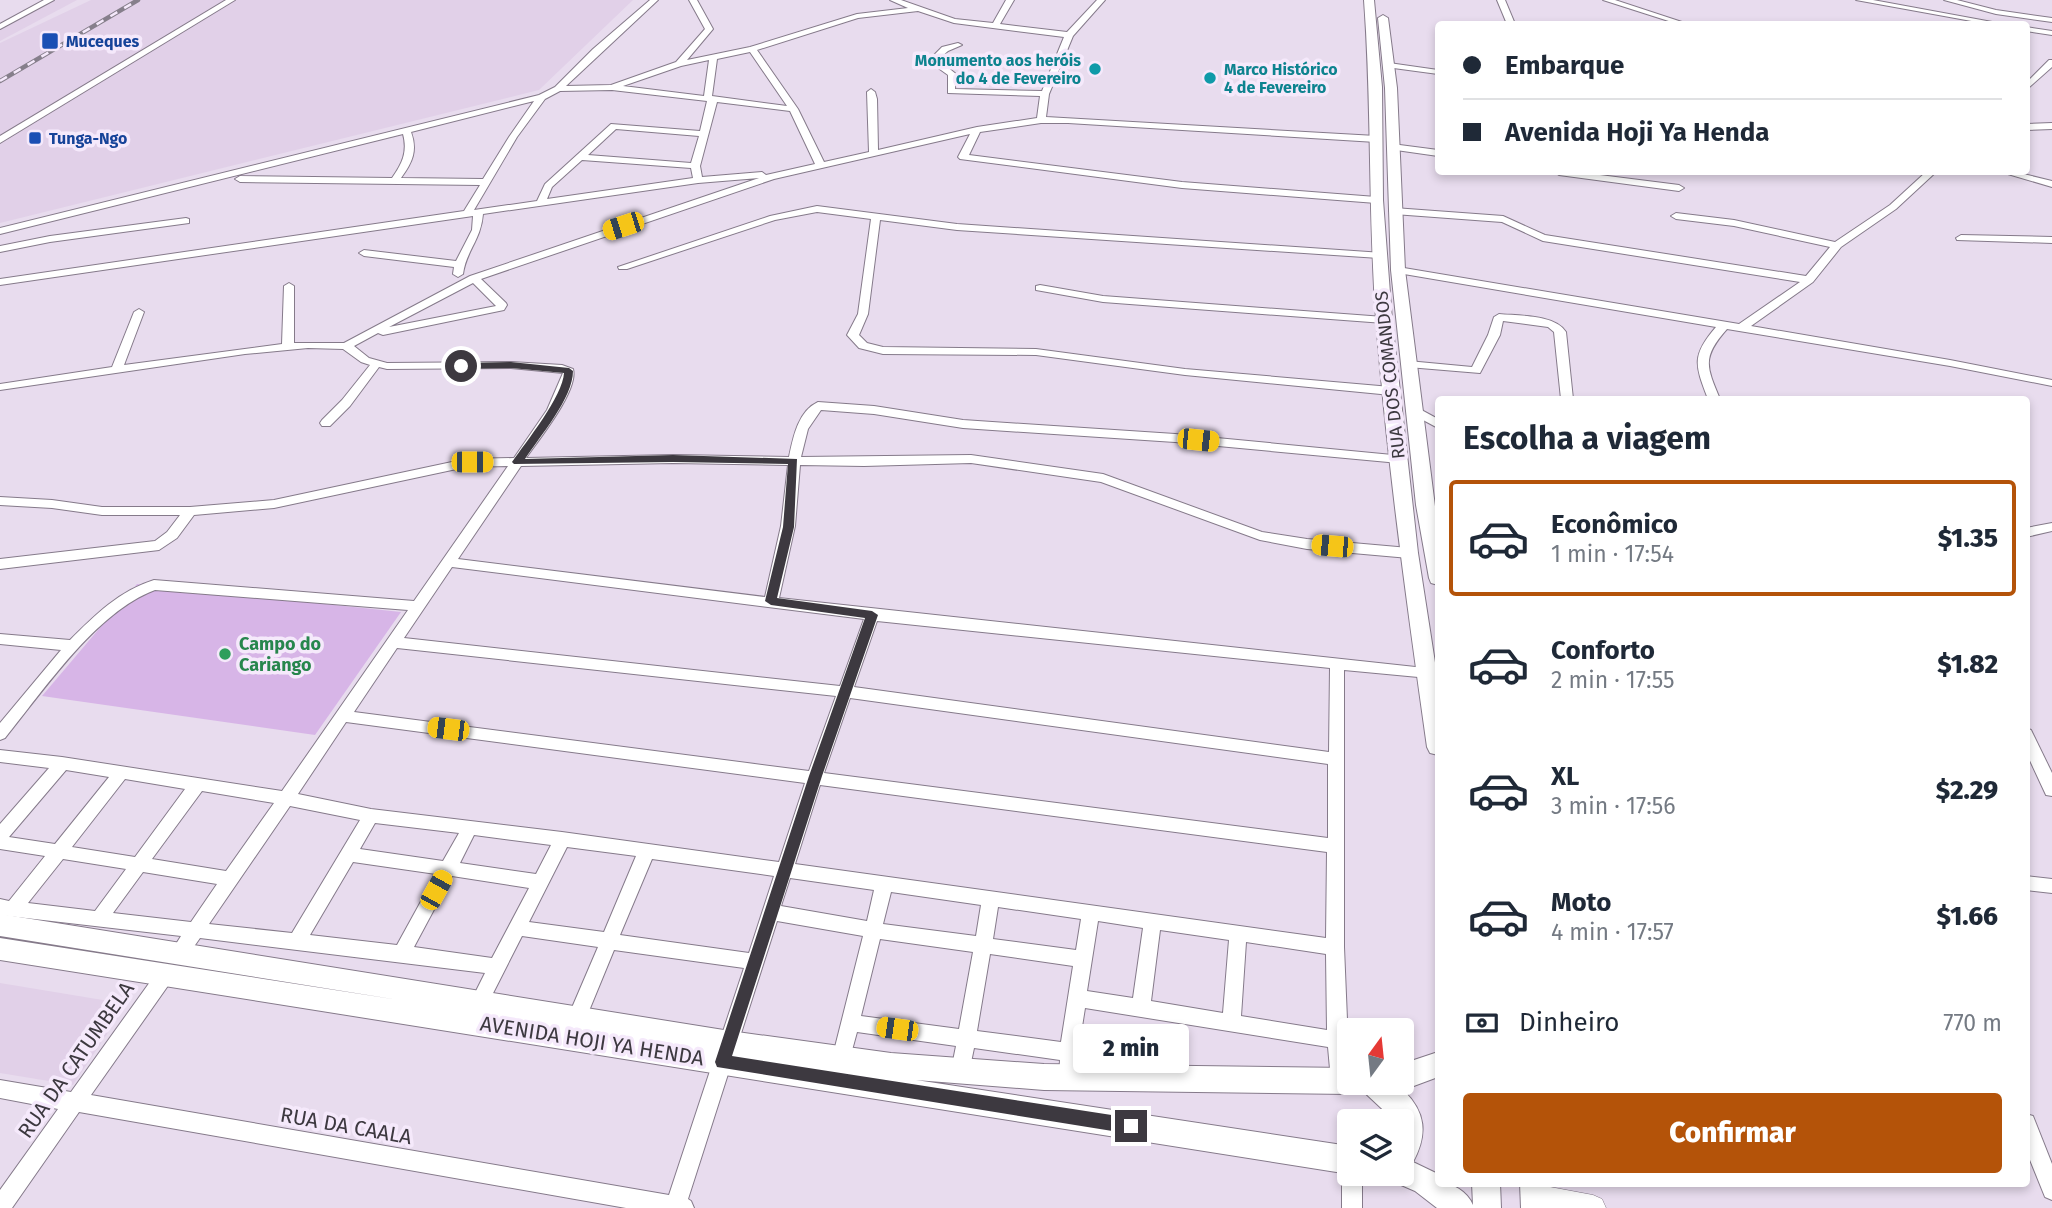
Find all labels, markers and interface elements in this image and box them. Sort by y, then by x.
marker: Muceques [40,31,60,51]
place label: Muceques [66,32,139,51]
text: Embarque [1505,50,1624,81]
place label: Monumento aos heróis do 4 de Fevereiro [915,51,1081,88]
place label: Marco Histórico 4 de Fevereiro [1224,60,1338,97]
marker: Monumento aos heróis do 4 de Fevereiro [1087,61,1103,77]
marker: Marco Histórico 4 de Fevereiro [1202,70,1218,86]
text: Avenida Hoji Ya Henda [1505,117,1770,148]
place label: Tunga-Ngo [49,129,127,148]
marker: Tunga-Ngo [27,130,43,146]
car [600,210,647,242]
street label: RUA DOS COMANDOS [1370,290,1410,460]
route start [445,350,477,382]
text: Escolha a viagem [1463,419,1711,457]
car [1177,427,1220,453]
car [452,452,494,473]
icon: car [1467,507,1530,570]
text: Econômico [1551,509,1678,540]
text: $1.35 [1938,523,1998,554]
car [1311,534,1354,558]
text: 1 min · 17:54 [1551,540,1674,568]
place label: Campo do Cariango [239,633,321,676]
icon: car [1467,633,1530,696]
text: Conforto [1551,635,1655,666]
marker: Campo do Cariango [217,646,233,662]
text: $1.82 [1937,649,1998,680]
text: 2 min · 17:55 [1551,666,1675,694]
car [426,716,471,742]
icon: car [1467,759,1530,822]
text: XL [1551,761,1579,792]
text: $2.29 [1936,775,1998,806]
text: 3 min · 17:56 [1551,792,1676,820]
car [417,867,456,913]
icon: car [1467,885,1530,948]
text: Moto [1551,887,1611,918]
text: $1.66 [1936,901,1998,932]
text: 4 min · 17:57 [1551,918,1674,946]
street label: RUA DA CATUMBELA [12,977,140,1143]
icon: cash [1463,1004,1501,1042]
text: Dinheiro [1519,1007,1620,1038]
text: 770 m [1943,1009,2002,1037]
street label: AVENIDA HOJI YA HENDA [478,1010,706,1072]
car [875,1016,920,1042]
north arrow [1337,1018,1414,1096]
map controls [1337,1018,1414,1186]
callout: 2 min [1073,1024,1189,1074]
text: 2 min [1103,1034,1159,1062]
button: Confirmar [1463,1093,2002,1173]
street label: RUA DA CAALA [278,1102,414,1150]
button: layers [1337,1109,1414,1186]
route end [1115,1110,1147,1142]

